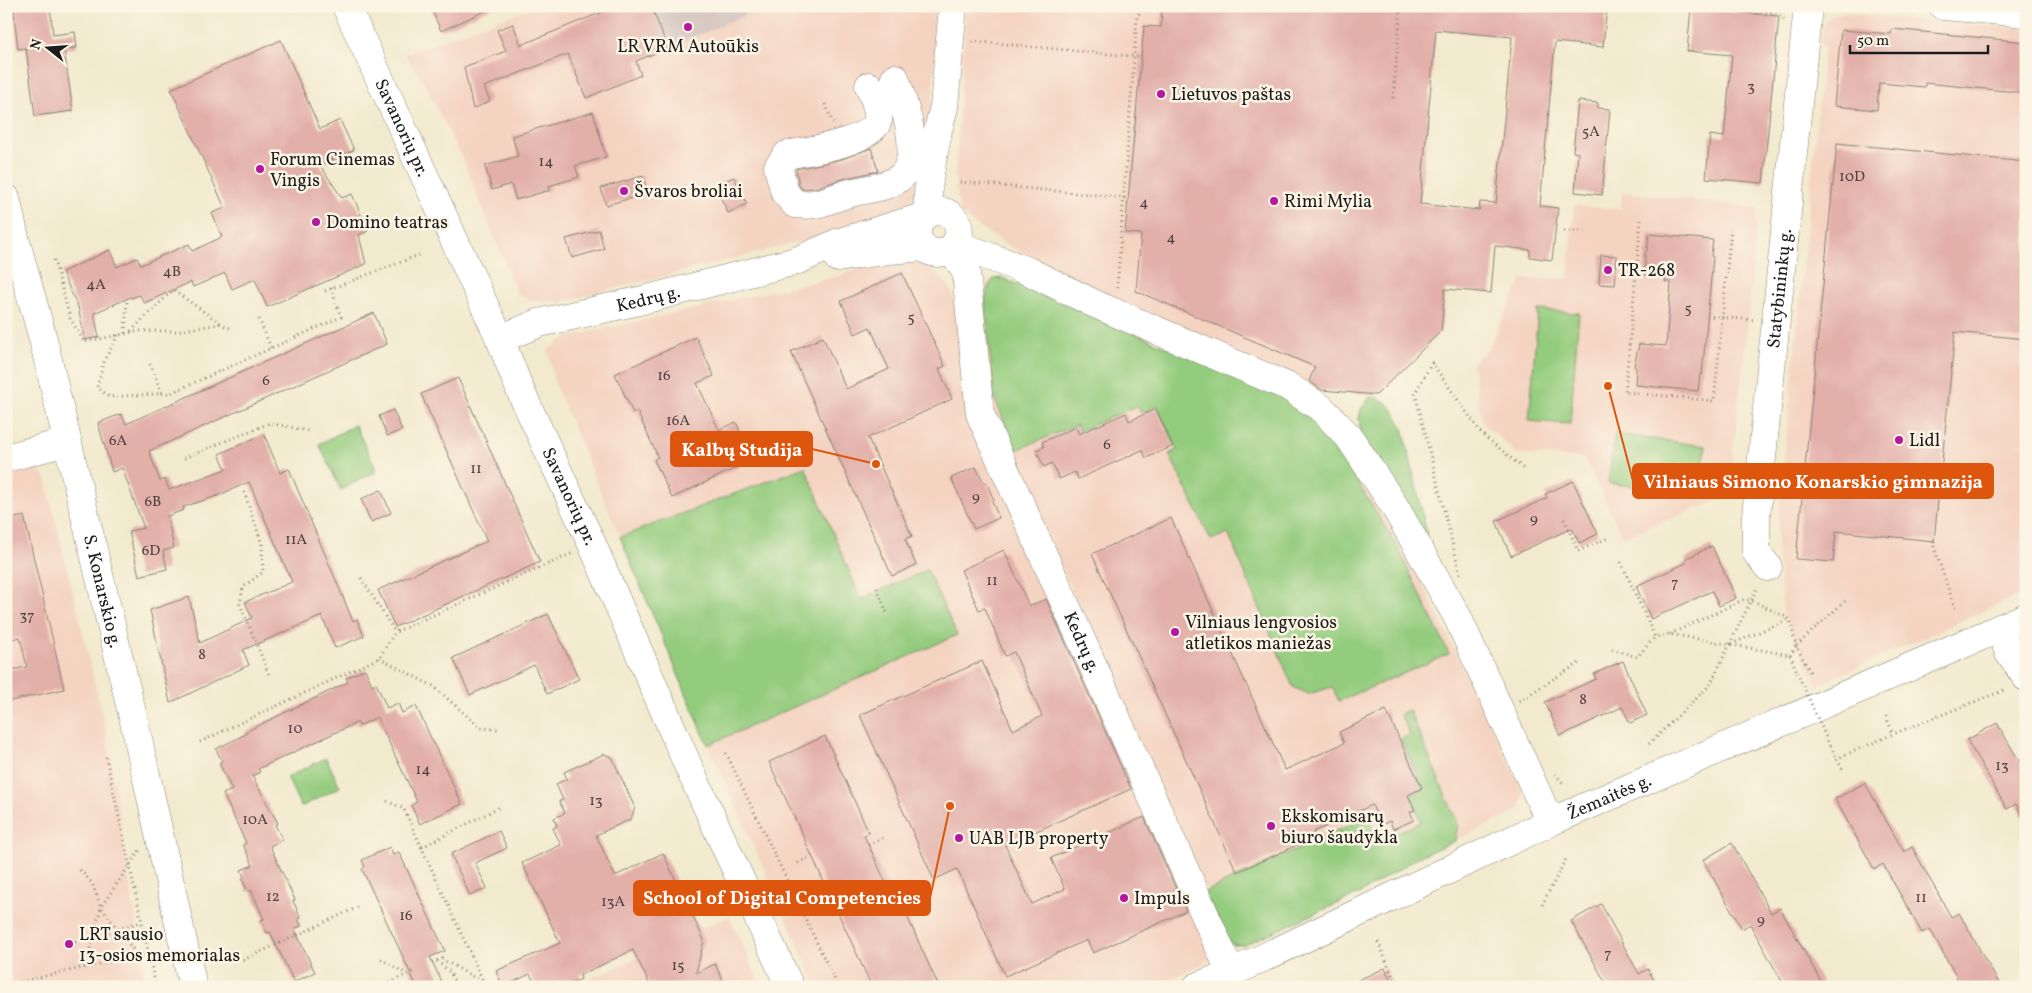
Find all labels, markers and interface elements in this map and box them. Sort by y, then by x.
marker: LR VRM Autoūkis [682,21,694,33]
north arrow [22,22,72,72]
scale bar [1850,22,1987,54]
text: 50 m [1857,31,1889,52]
place label: LR VRM Autoūkis [617,35,759,60]
text: N [26,37,48,52]
street label: Savanorių pr. [367,75,434,181]
house number: 3 [1747,77,1755,98]
place label: Lietuvos paštas [1171,83,1291,108]
marker: Lietuvos paštas [1155,88,1167,100]
house number: 5A [1582,122,1600,143]
place label: Forum Cinemas Vingis [270,148,395,194]
house number: 14 [539,152,553,173]
marker: Forum Cinemas Vingis [254,163,266,175]
house number: 10D [1839,167,1865,188]
place label: Švaros broliai [634,180,743,205]
marker: Švaros broliai [618,185,630,197]
place label: Rimi Mylia [1284,190,1372,215]
house number: 4 [1140,193,1149,214]
marker: Rimi Mylia [1268,195,1280,207]
place label: Domino teatras [326,211,448,236]
marker: Domino teatras [310,216,322,228]
street label: Statybininkų g. [1762,227,1799,350]
house number: 4 [1167,228,1176,249]
place label: TR-268 [1618,259,1675,284]
house number: 4B [163,262,181,283]
marker: TR-268 [1602,264,1614,276]
house number: 4A [86,275,106,296]
street label: Kedrų g. [614,280,683,320]
house number: 5 [1684,299,1692,320]
house number: 5 [907,308,915,329]
house number: 16 [657,366,671,387]
house number: 6 [262,371,270,392]
house number: 16A [666,411,690,432]
place label: Lidl [1909,429,1940,454]
house number: 6A [109,431,128,452]
callout: Kalbų Studija [671,432,812,466]
marker: Lidl [1893,434,1905,446]
house number: 6 [1103,435,1111,456]
text: Kalbų Studija [682,438,802,464]
street label: Savanorių pr. [535,444,602,550]
house number: 11 [470,459,482,480]
callout: Vilniaus Simono Konarskio gimnazija [1633,464,1993,498]
text: Vilniaus Simono Konarskio gimnazija [1643,470,1983,496]
house number: 9 [972,487,980,508]
house number: 6B [145,492,161,513]
house number: 9 [1530,509,1538,530]
house number: 11A [285,530,308,551]
street label: S. Konarskio g. [76,532,127,651]
house number: 6D [142,541,160,562]
house number: 11 [986,571,998,592]
house number: 7 [1671,573,1679,594]
house number: 37 [20,606,34,627]
street label: Kedrų g. [1056,608,1106,677]
place label: Vilniaus lengvosios atletikos maniežas [1185,611,1337,657]
marker: Vilniaus lengvosios atletikos maniežas [1169,626,1181,638]
house number: 8 [198,645,206,666]
house number: 8 [1579,690,1587,711]
house number: 10 [288,719,302,740]
house number: 13 [1995,756,2009,777]
house number: 14 [416,760,430,781]
street label: Žemaitės g. [1564,769,1656,827]
house number: 13 [589,791,603,812]
place label: Ekskomisarų biuro šaudykla [1281,805,1398,851]
house number: 10A [242,810,268,831]
marker: Ekskomisarų biuro šaudykla [1265,820,1277,832]
place label: UAB LJB property [969,827,1109,852]
marker: UAB LJB property [953,832,965,844]
callout: School of Digital Competencies [634,881,930,915]
text: School of Digital Competencies [643,886,921,912]
house number: 12 [266,887,280,908]
place label: Impuls [1134,887,1190,912]
house number: 11 [1915,888,1927,909]
house number: 13A [601,892,625,913]
marker: Impuls [1118,892,1130,904]
house number: 16 [399,906,413,927]
house number: 9 [1757,910,1765,931]
place label: LRT sausio 13-osios memorialas [79,923,240,969]
marker: LRT sausio 13-osios memorialas [63,938,75,950]
house number: 7 [1604,944,1612,965]
house number: 15 [671,956,685,977]

